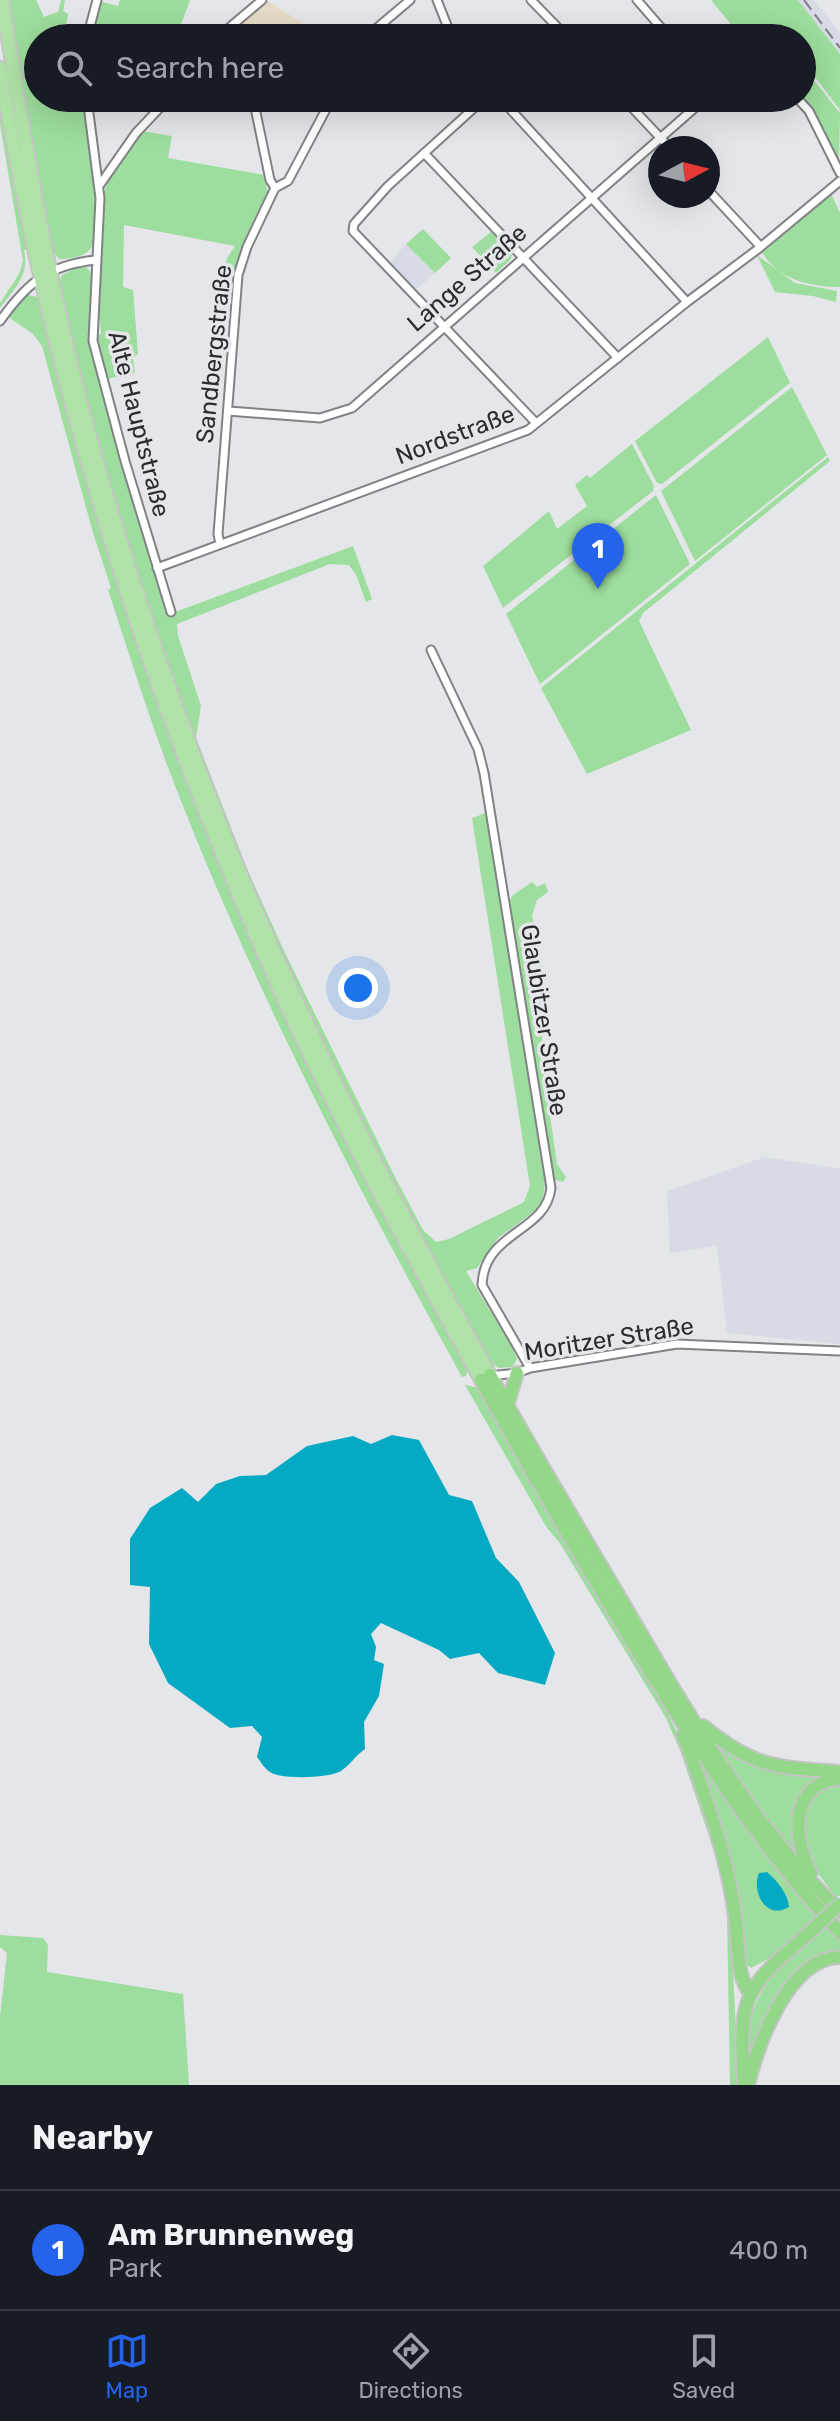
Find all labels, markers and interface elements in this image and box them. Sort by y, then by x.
search box [24,24,816,112]
icon: search [52,46,96,90]
text: Search here [116,50,284,86]
north arrow [648,136,720,208]
street label: Lange Straße [402,219,532,337]
street label: Sandbergstraße [191,263,237,445]
street label: Alte Hauptstraße [102,328,176,520]
street label: Nordstraße [392,400,518,470]
pin: 1 [572,523,624,589]
street label: Glaubitzer Straße [515,922,573,1118]
your location [338,968,378,1008]
street label: Moritzer Straße [522,1312,696,1366]
text: Nearby [32,2117,153,2158]
text: Am Brunnenweg [108,2217,354,2253]
text: 1 [52,2235,64,2266]
text: 400 m [729,2235,808,2266]
text: Park [108,2253,162,2284]
tab: Map [105,2329,149,2404]
tab: Directions [358,2329,463,2404]
tab: Saved [672,2329,735,2404]

